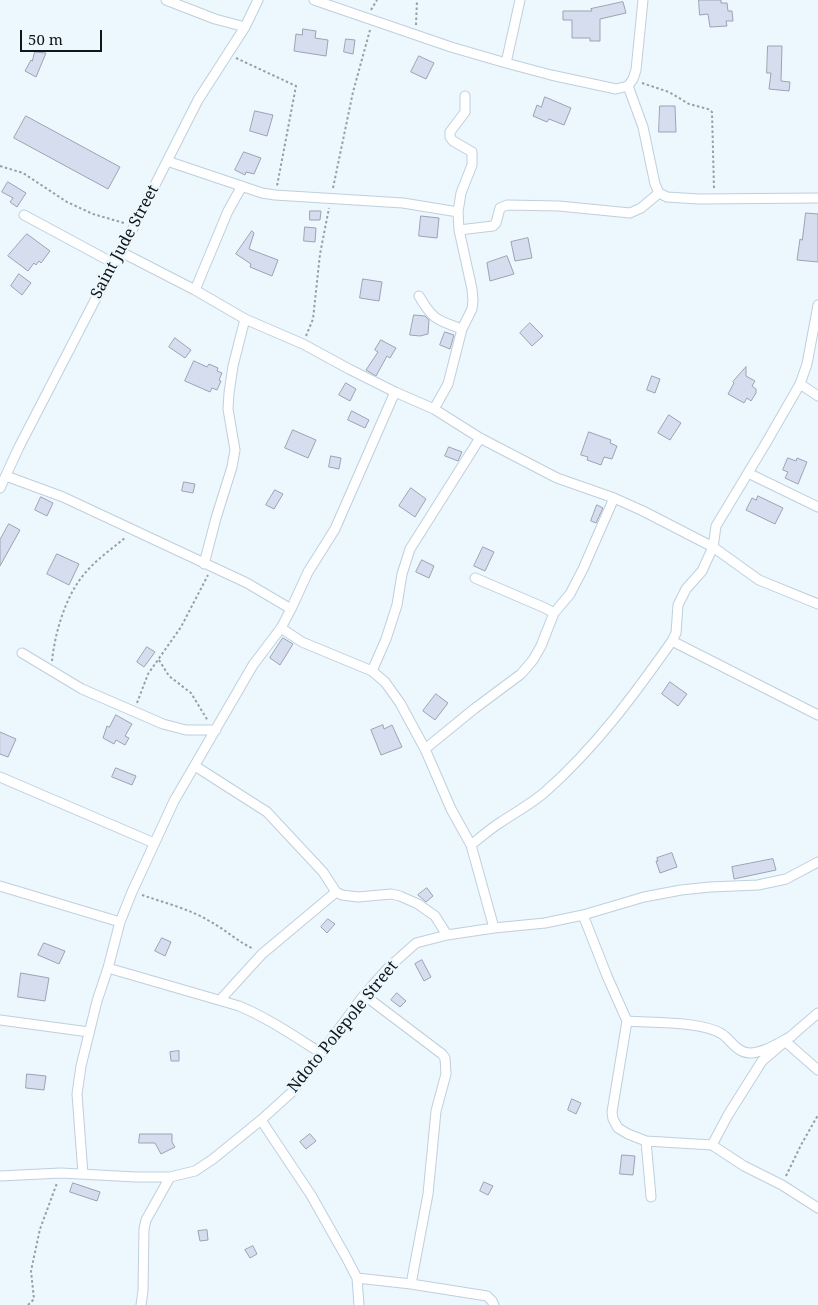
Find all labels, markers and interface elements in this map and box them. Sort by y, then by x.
scale bar [22,20,105,52]
text: 50 m [28,29,63,49]
street label: Saint Jude Street [87,182,163,302]
street label: Ndoto Polepole Street [284,957,402,1097]

